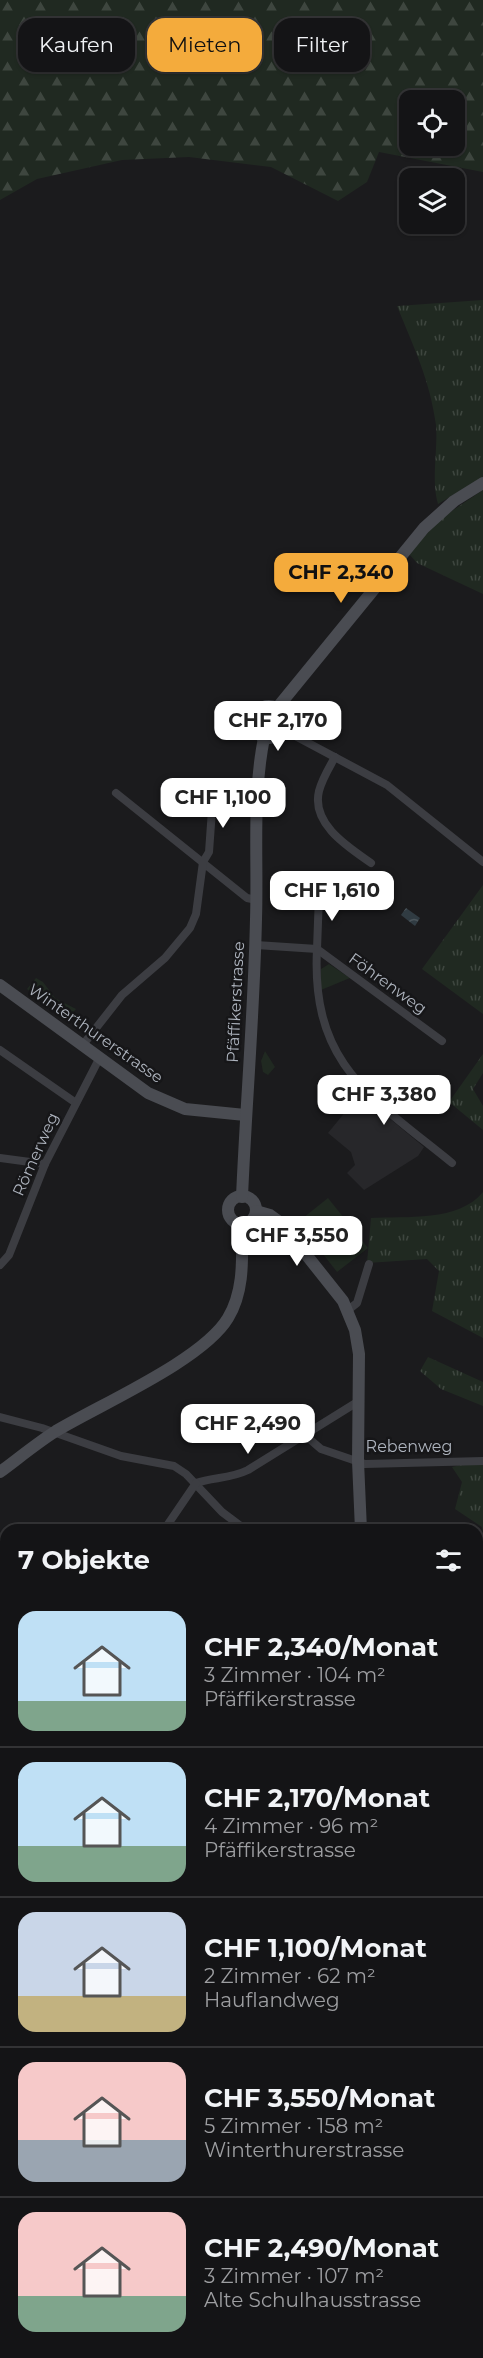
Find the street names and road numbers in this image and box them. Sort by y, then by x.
street label: Pfäffikerstrasse [223,941,248,1063]
street label: Föhrenweg [345,949,430,1018]
street label: Winterthurerstrasse [25,980,167,1087]
street label: Römerweg [9,1110,62,1199]
street label: Rebenweg [366,1437,452,1456]

